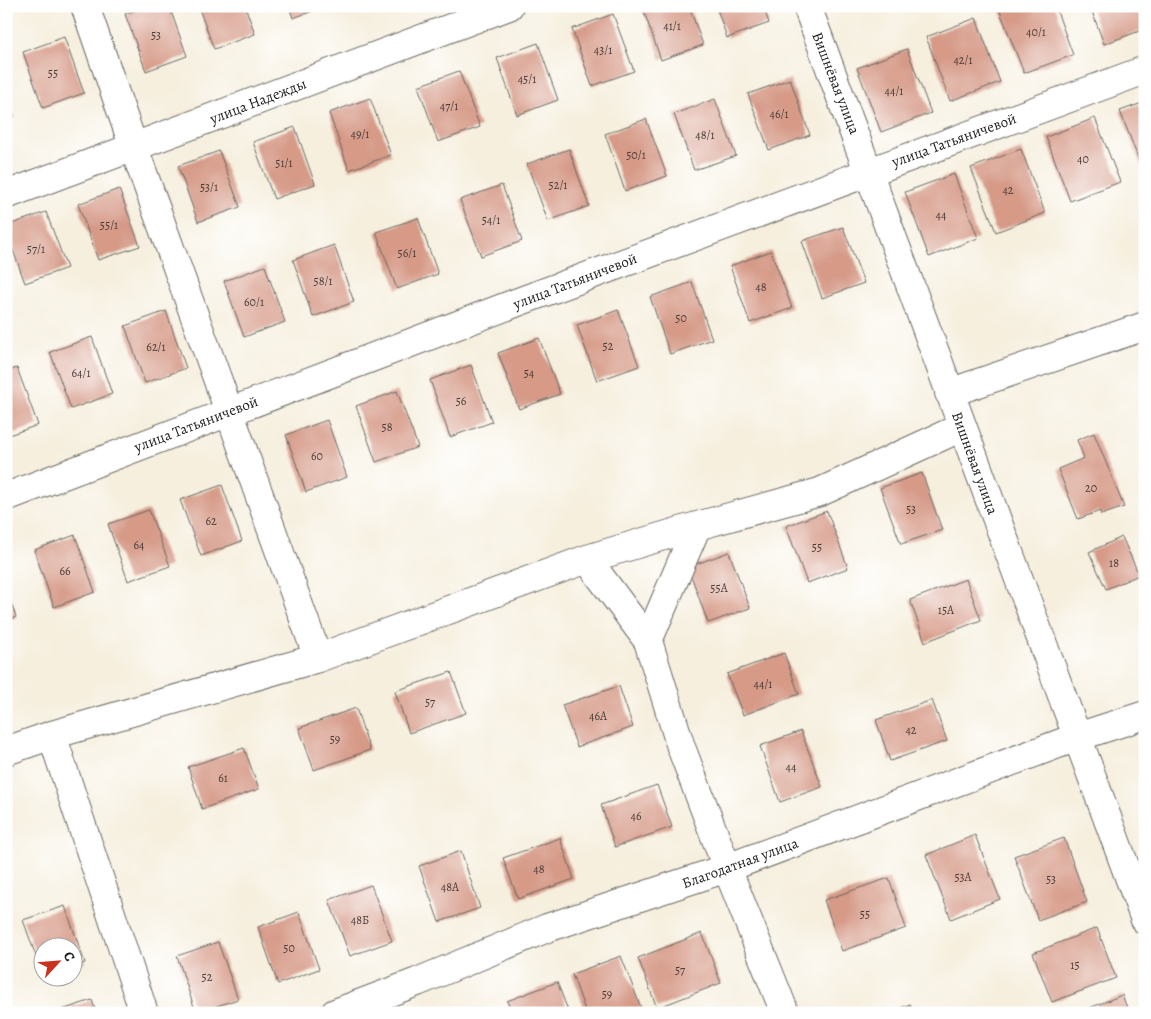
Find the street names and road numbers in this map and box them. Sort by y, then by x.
street label: Вишнёвая улица [807,29,865,137]
street label: улица Надежды [206,73,309,129]
street label: улица Татьяничевой [888,108,1019,172]
street label: улица Татьяничевой [509,248,640,314]
street label: улица Татьяничевой [130,391,261,457]
street label: Вишнёвая улица [947,409,1003,517]
street label: Благодатная улица [679,833,801,893]

